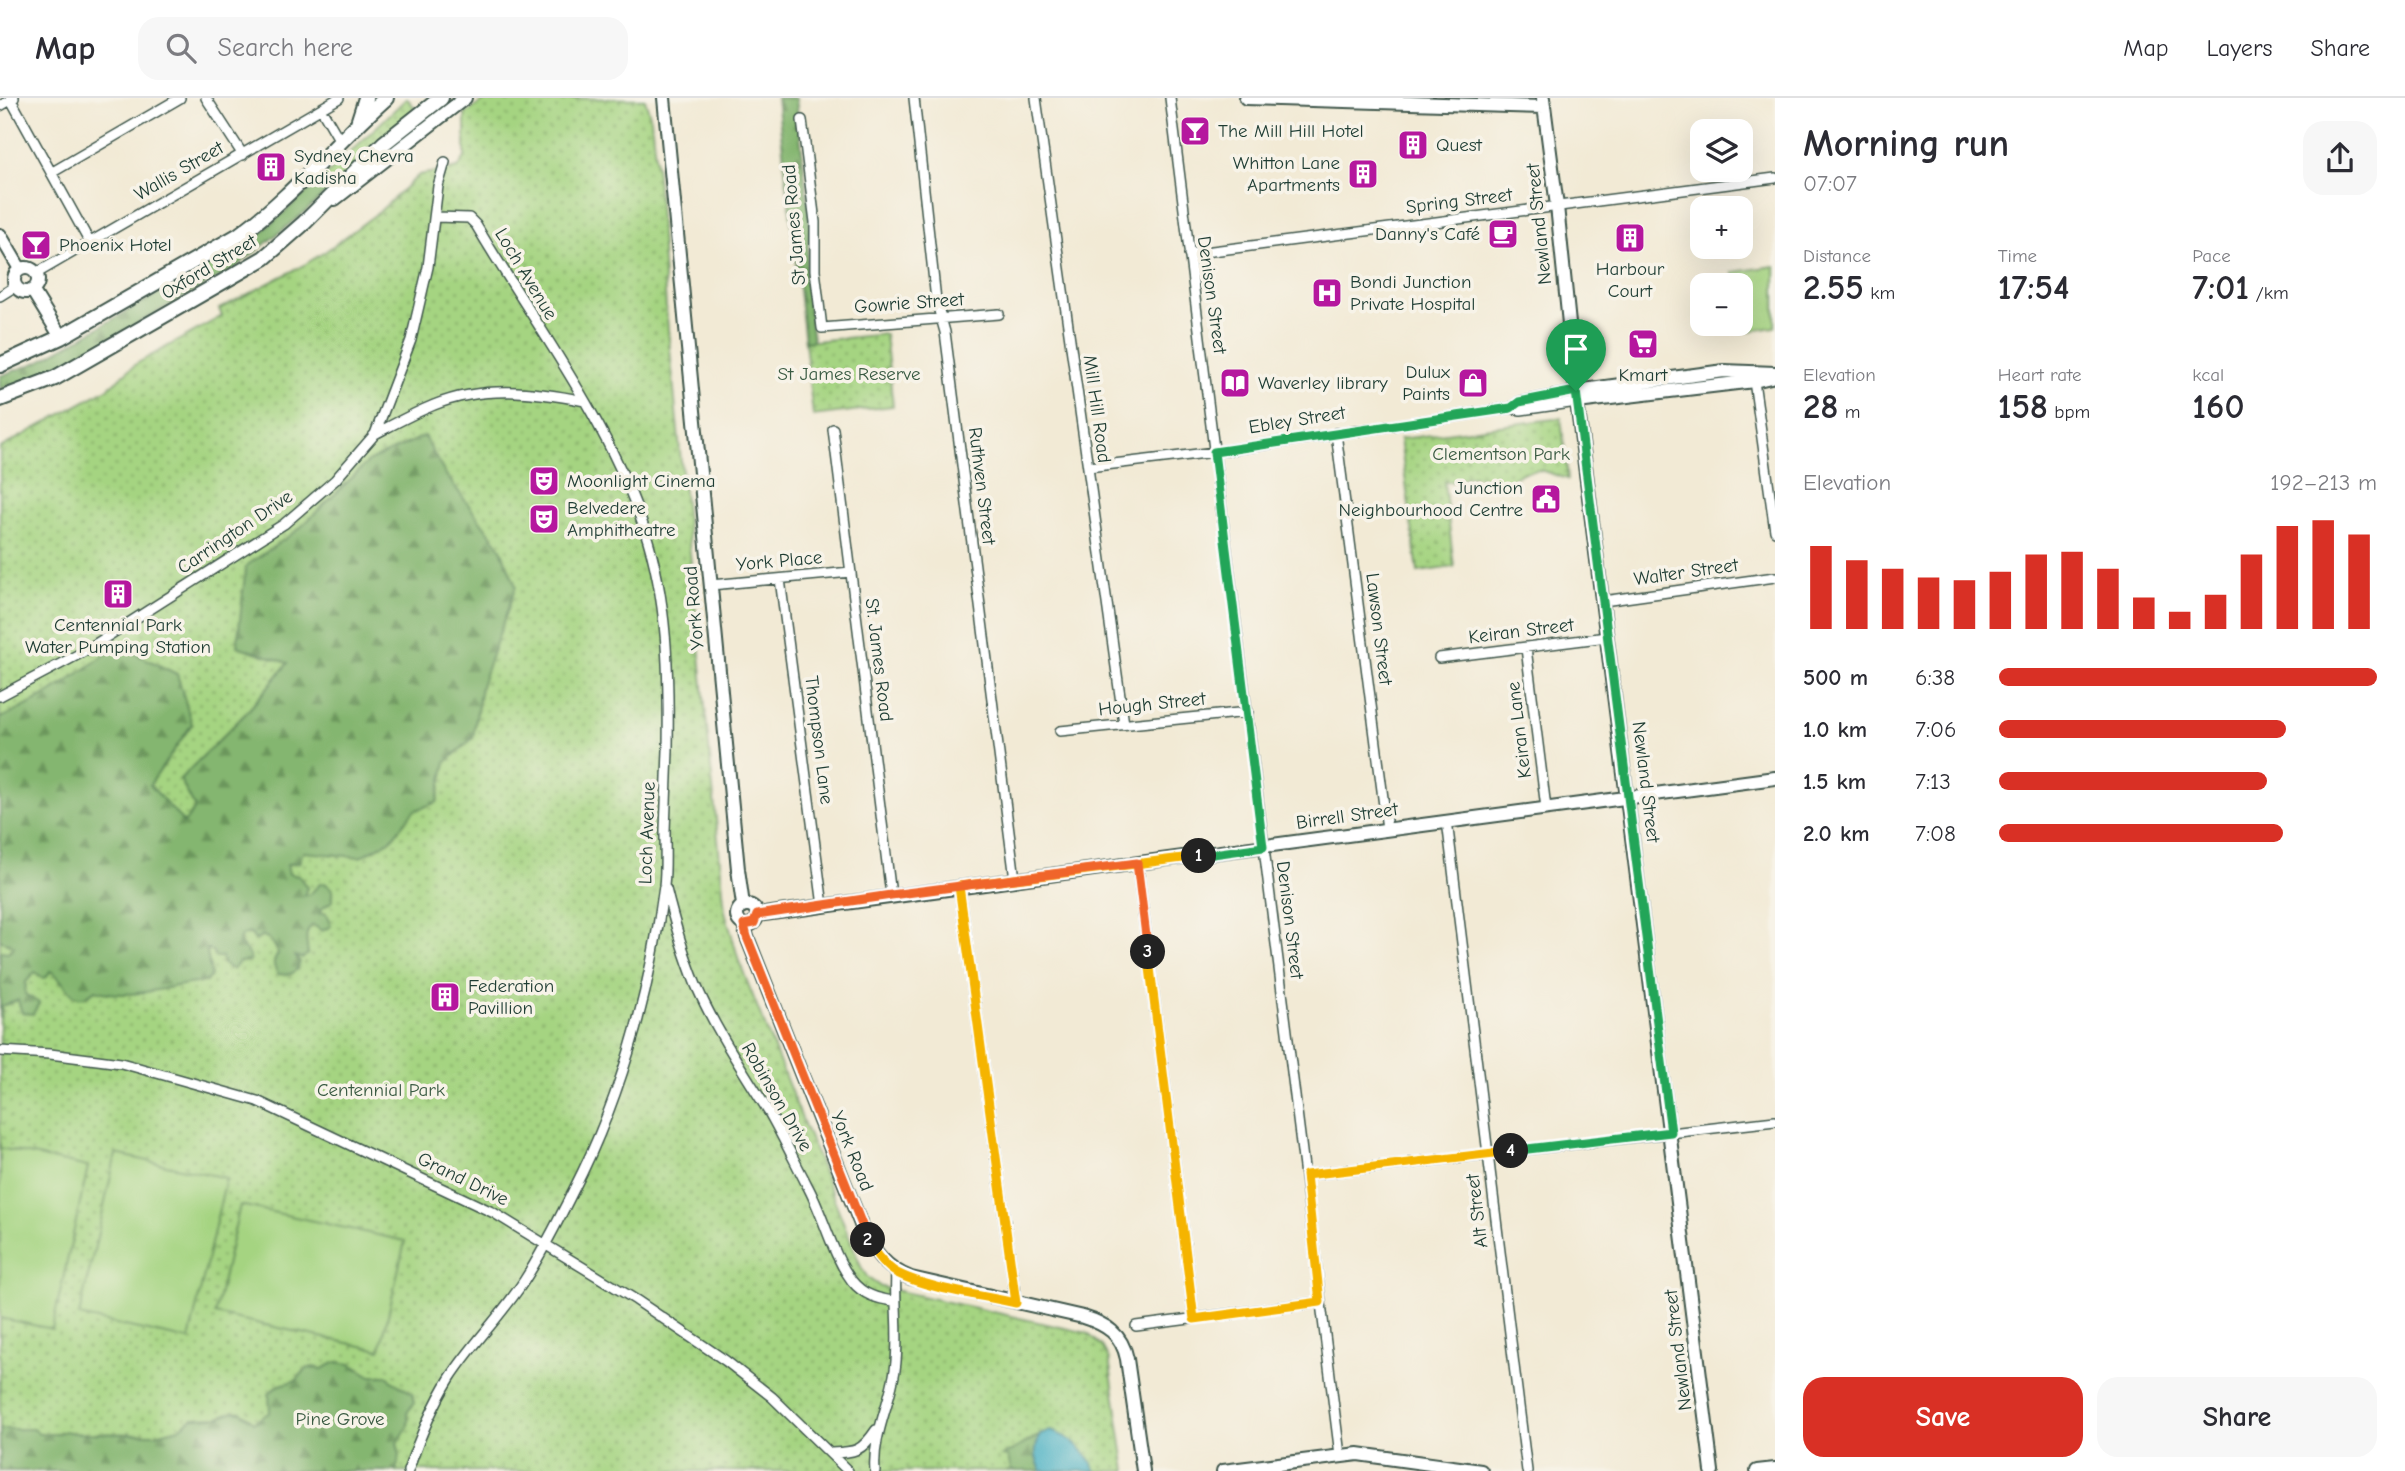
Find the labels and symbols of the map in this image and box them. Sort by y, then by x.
bar icon: The Mill Hill Hotel [1178,114,1212,148]
place label: The Mill Hill Hotel [1218,120,1364,142]
building icon: Quest [1396,128,1430,162]
place label: Quest [1436,134,1483,156]
street label: Wallis Street [130,136,228,205]
place label: Sydney Chevra Kadisha [294,145,414,189]
building icon: Sydney Chevra Kadisha [254,150,288,184]
place label: Whitton Lane Apartments [1233,152,1340,196]
building icon: Whitton Lane Apartments [1346,157,1380,191]
street label: Newland Street [1522,162,1556,286]
street label: St James Road [778,164,810,286]
street label: Spring Street [1405,183,1514,218]
cafe icon: Danny's Café [1486,217,1520,251]
building icon: Harbour Court [1613,221,1647,255]
place label: Danny's Café [1375,223,1480,245]
street label: Loch Avenue [490,224,562,324]
bar icon: Phoenix Hotel [19,228,53,262]
street label: Oxford Street [157,230,261,304]
place label: Phoenix Hotel [59,234,172,256]
street label: Denison Street [1193,235,1231,356]
place label: Harbour Court [1596,258,1665,302]
place label: Bondi Junction Private Hospital [1350,271,1475,315]
hospital icon: Bondi Junction Private Hospital [1310,276,1344,310]
street label: Gowrie Street [853,288,965,318]
pin [1546,319,1606,391]
supermarket icon: Kmart [1626,327,1660,361]
street label: Mill Hill Road [1079,354,1115,464]
place label: Dulux Paints [1402,361,1451,405]
park label: St James Reserve [778,363,920,385]
place label: Kmart [1618,364,1668,386]
library icon: Waverley library [1218,366,1252,400]
shop icon: Dulux Paints [1456,366,1490,400]
place label: Waverley library [1258,372,1388,394]
street label: Ebley Street [1247,401,1348,439]
street label: Ruthven Street [964,426,1000,547]
park label: Clementson Park [1432,443,1571,465]
theatre icon: Moonlight Cinema [527,464,561,498]
place label: Moonlight Cinema [567,470,716,492]
place label: Junction Neighbourhood Centre [1338,477,1523,521]
public building icon: Junction Neighbourhood Centre [1529,482,1563,516]
street label: Carrington Drive [173,485,297,579]
place label: Belvedere Amphitheatre [567,497,675,541]
theatre icon: Belvedere Amphitheatre [527,502,561,536]
street label: York Place [735,546,823,576]
street label: Walter Street [1632,554,1740,590]
street label: York Road [679,565,709,651]
street label: Lawson Street [1361,572,1397,687]
building icon: Centennial Park Water Pumping Station [101,577,135,611]
street label: St. James Road [861,597,897,723]
place label: Centennial Park Water Pumping Station [25,614,211,658]
street label: Keiran Street [1467,614,1575,648]
street label: Thompson Lane [800,674,838,806]
street label: Keiran Lane [1502,680,1536,780]
street label: Hough Street [1097,687,1207,721]
street label: Newland Street [1628,720,1664,844]
street label: Loch Avenue [634,781,660,885]
street label: Birrell Street [1295,798,1400,834]
pin: 1 [1182,838,1216,874]
street label: Denison Street [1272,860,1308,981]
pin: 3 [1130,934,1166,970]
place label: Federation Pavillion [468,975,554,1019]
building icon: Federation Pavillion [428,980,462,1014]
street label: Robinson Drive [737,1039,817,1155]
park label: Centennial Park [317,1079,446,1101]
street label: York Road [826,1108,878,1194]
pin: 4 [1494,1134,1528,1168]
street label: Grand Drive [414,1148,512,1210]
street label: Alt Street [1461,1172,1492,1249]
pin: 2 [850,1222,886,1258]
street label: Newland Street [1660,1288,1696,1412]
park label: Pine Grove [295,1408,385,1430]

